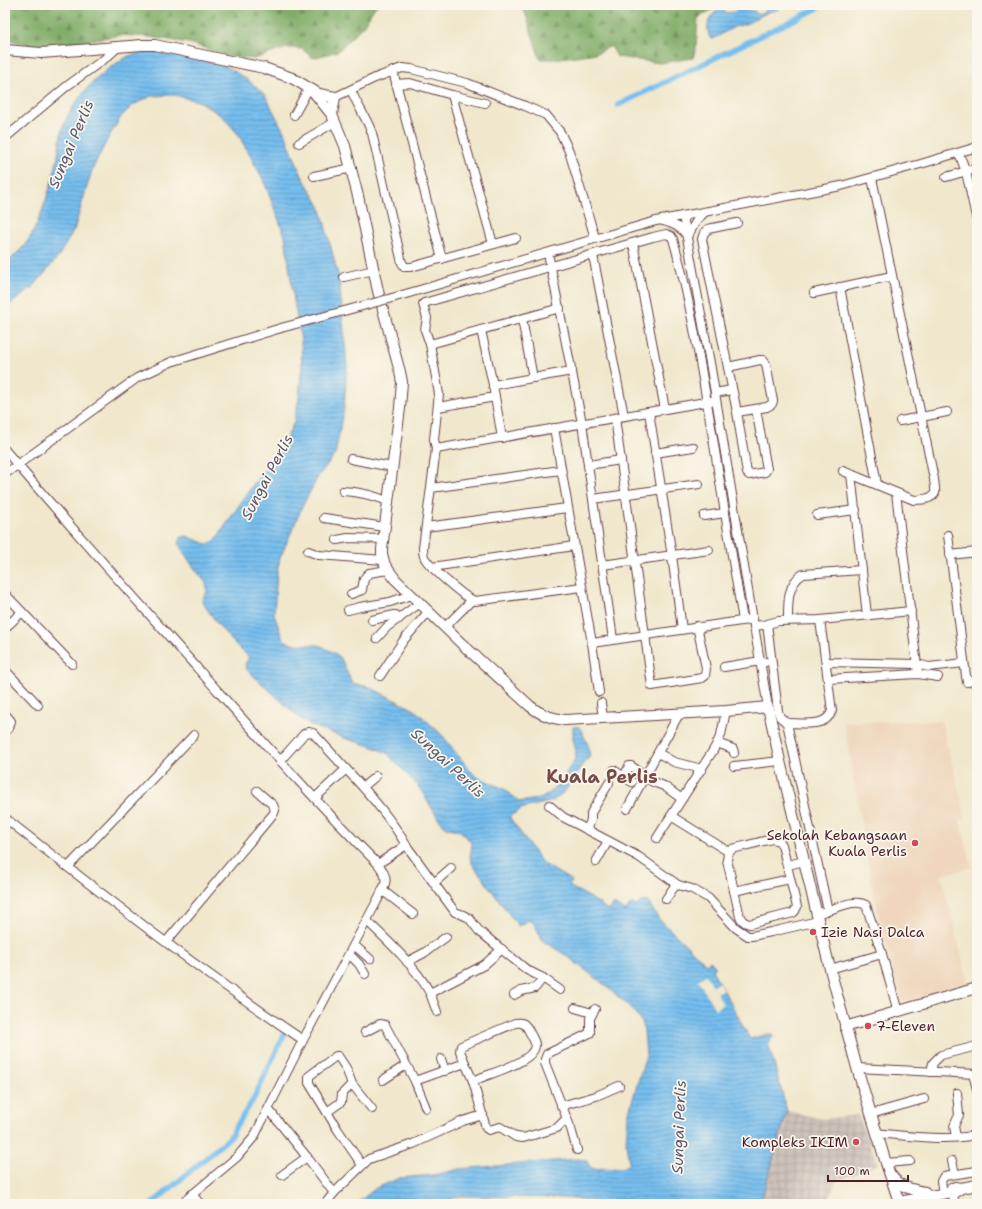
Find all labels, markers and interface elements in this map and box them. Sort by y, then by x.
water label: Sungai Perlis [43,97,99,191]
water label: Sungai Perlis [236,431,298,523]
water label: Sungai Perlis [407,724,489,802]
district label: Kuala Perlis [546,765,658,789]
place label: Sekolah Kebangsaan Kuala Perlis [767,826,907,860]
marker: Sekolah Kebangsaan Kuala Perlis [910,838,920,848]
place label: Izie Nasi Dalca [821,923,925,941]
marker: Izie Nasi Dalca [808,927,818,937]
place label: 7-Eleven [876,1017,935,1035]
marker: 7-Eleven [863,1021,873,1031]
water label: Sungai Perlis [667,1080,691,1174]
place label: Kompleks IKIM [742,1133,848,1151]
marker: Kompleks IKIM [851,1137,861,1147]
scale bar [828,1157,908,1183]
text: 100 m [834,1163,870,1179]

